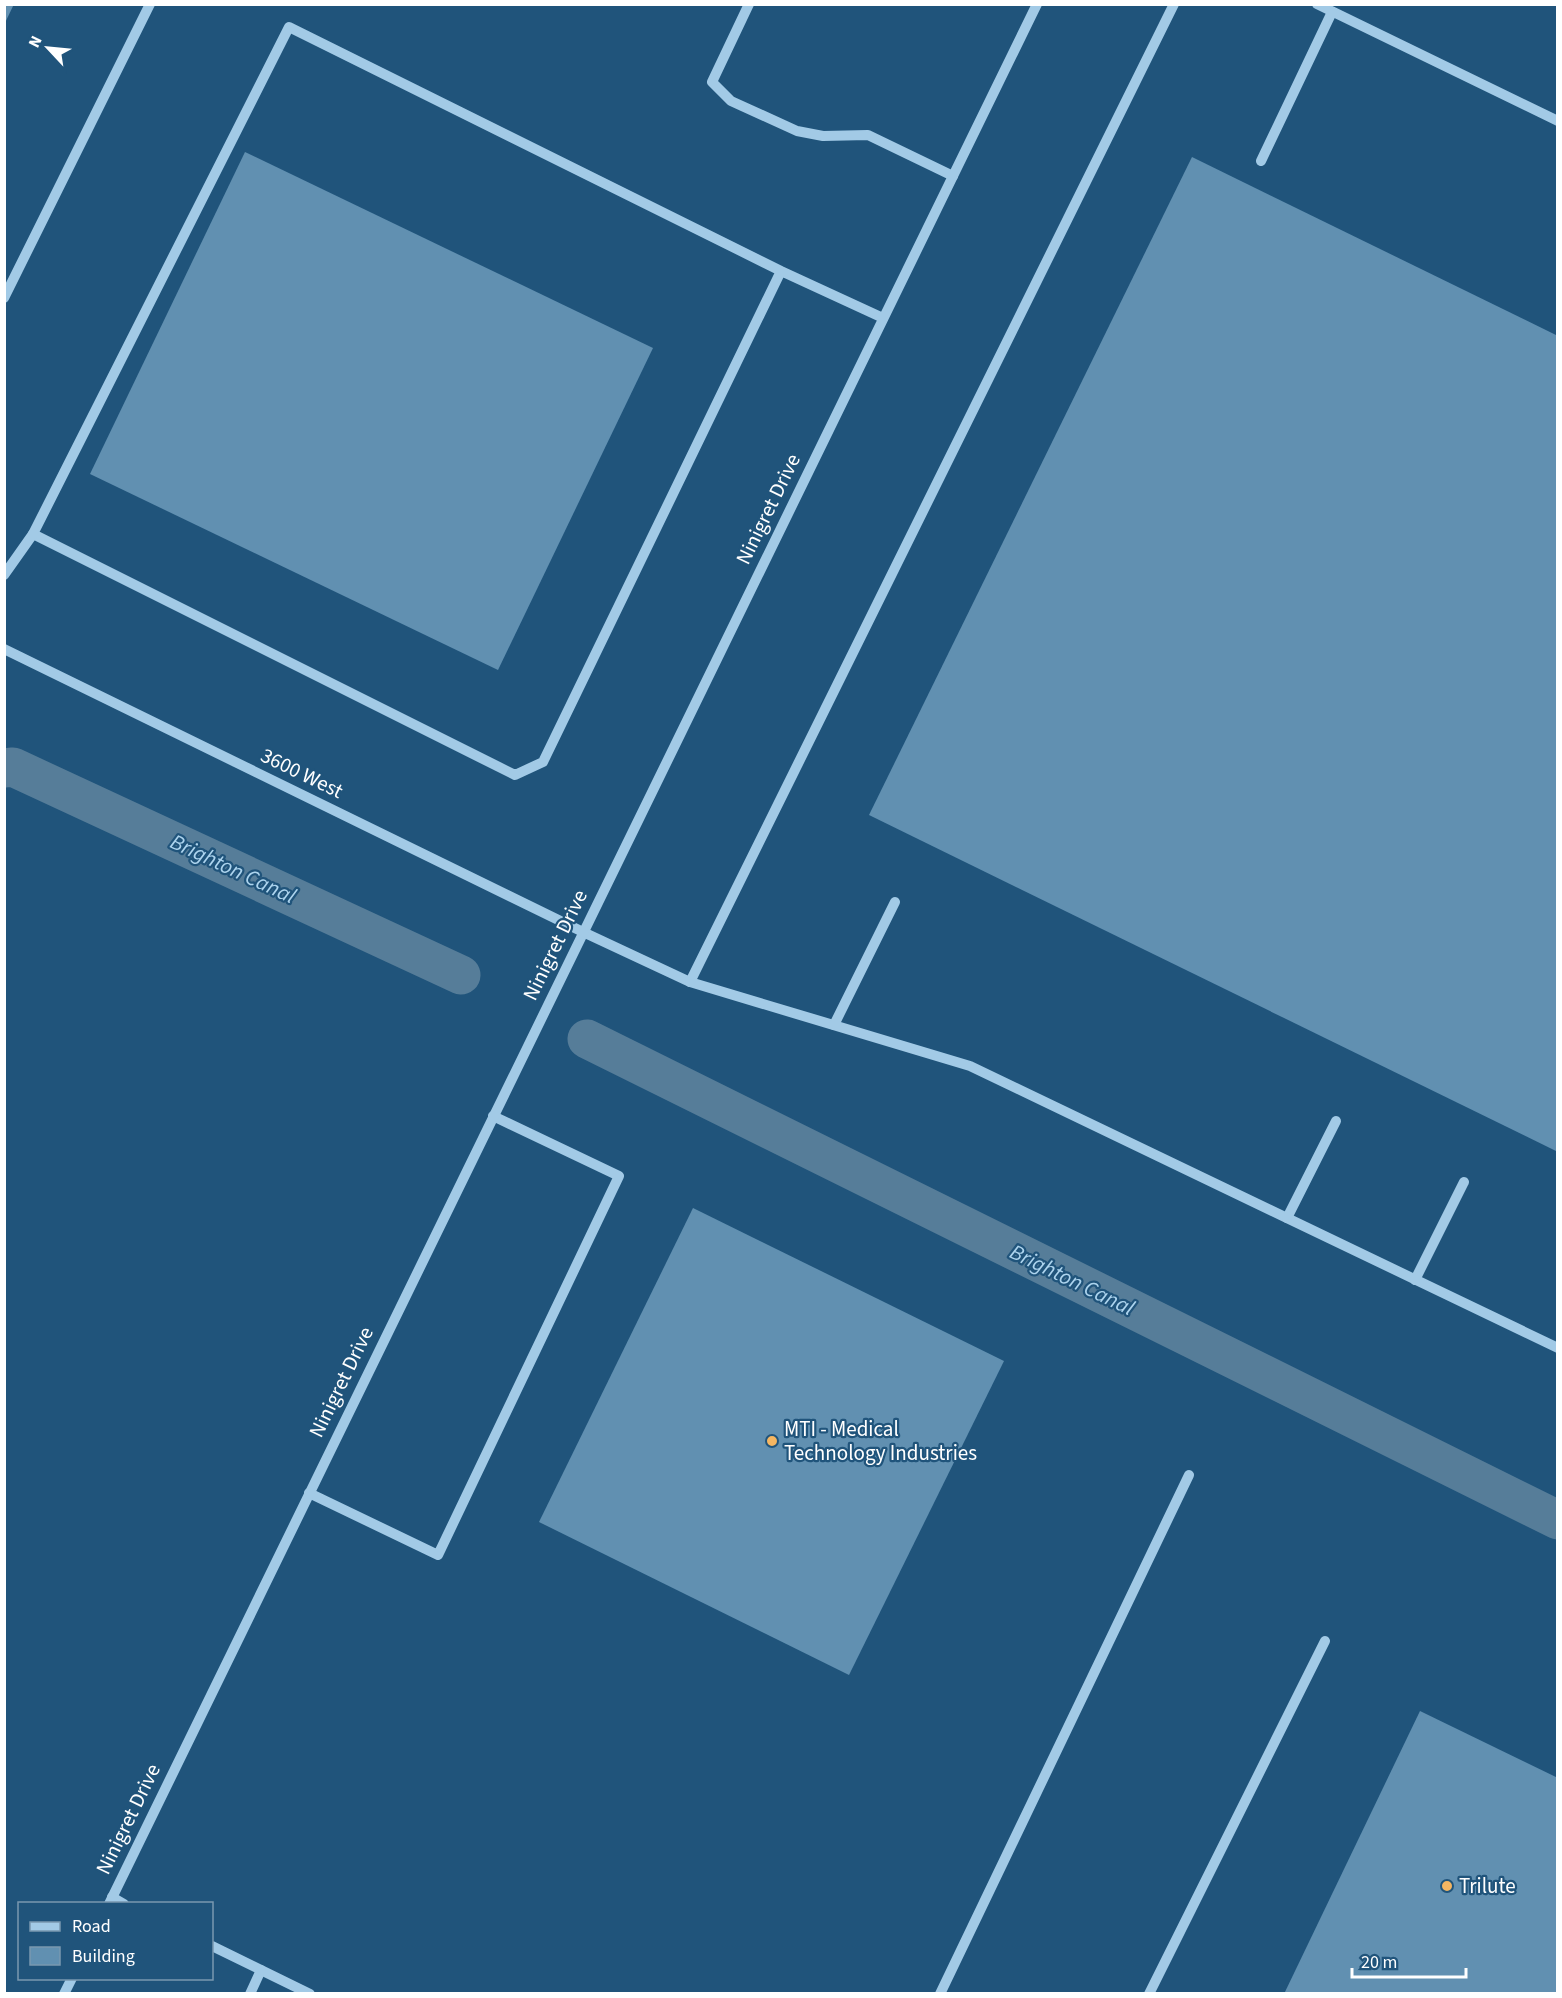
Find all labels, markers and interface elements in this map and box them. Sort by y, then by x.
north arrow [18,18,78,78]
text: N [23,32,48,51]
street label: Ninigret Drive [728,448,808,570]
street label: 3600 West [256,740,348,806]
water label: Brighton Canal [165,826,302,912]
street label: Ninigret Drive [515,884,595,1006]
water label: Brighton Canal [1004,1236,1140,1324]
street label: Ninigret Drive [301,1321,381,1443]
place label: MTI - Medical Technology Industries [784,1414,977,1468]
marker: MTI - Medical Technology Industries [765,1434,779,1448]
street label: Ninigret Drive [88,1758,168,1880]
place label: Trilute [1459,1871,1516,1901]
marker: Trilute [1440,1879,1454,1893]
legend [18,1902,213,1980]
text: Road [72,1914,111,1939]
scale bar [1352,1941,1466,1979]
text: Building [72,1944,135,1969]
text: 20 m [1361,1950,1397,1975]

